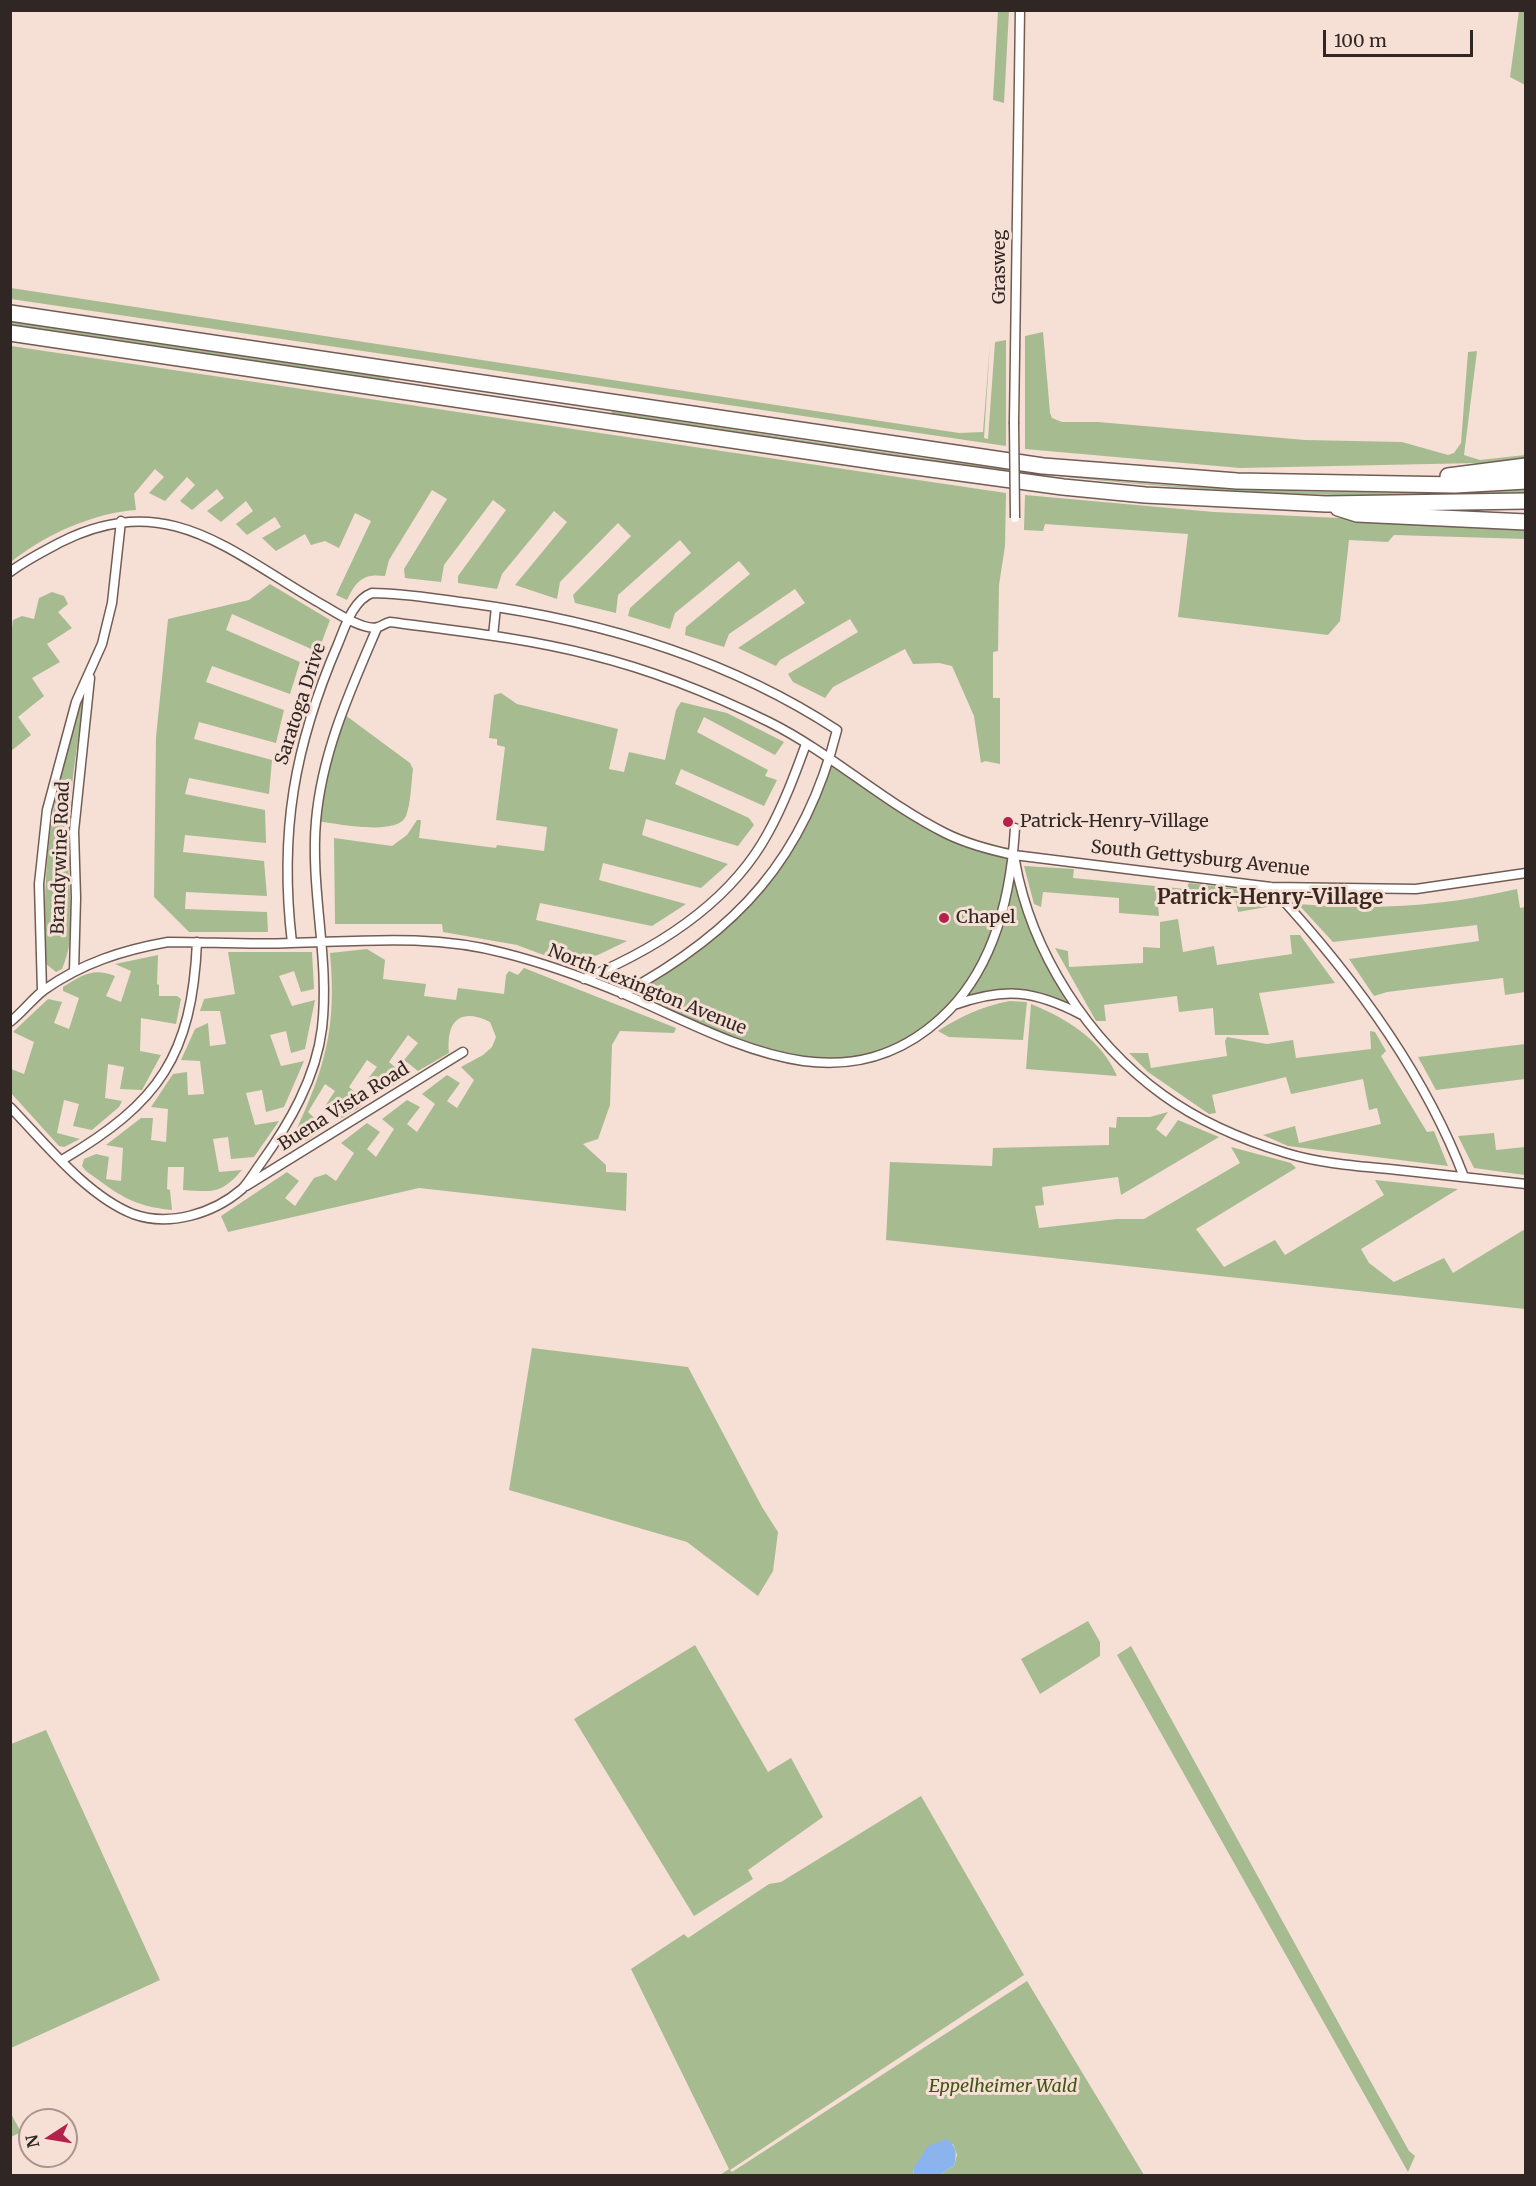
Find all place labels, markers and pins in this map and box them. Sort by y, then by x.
place label: Patrick-Henry-Village [1020,811,1209,833]
marker: Patrick-Henry-Village [1001,815,1015,829]
place label: Chapel [956,907,1016,929]
marker: Chapel [937,911,951,925]

